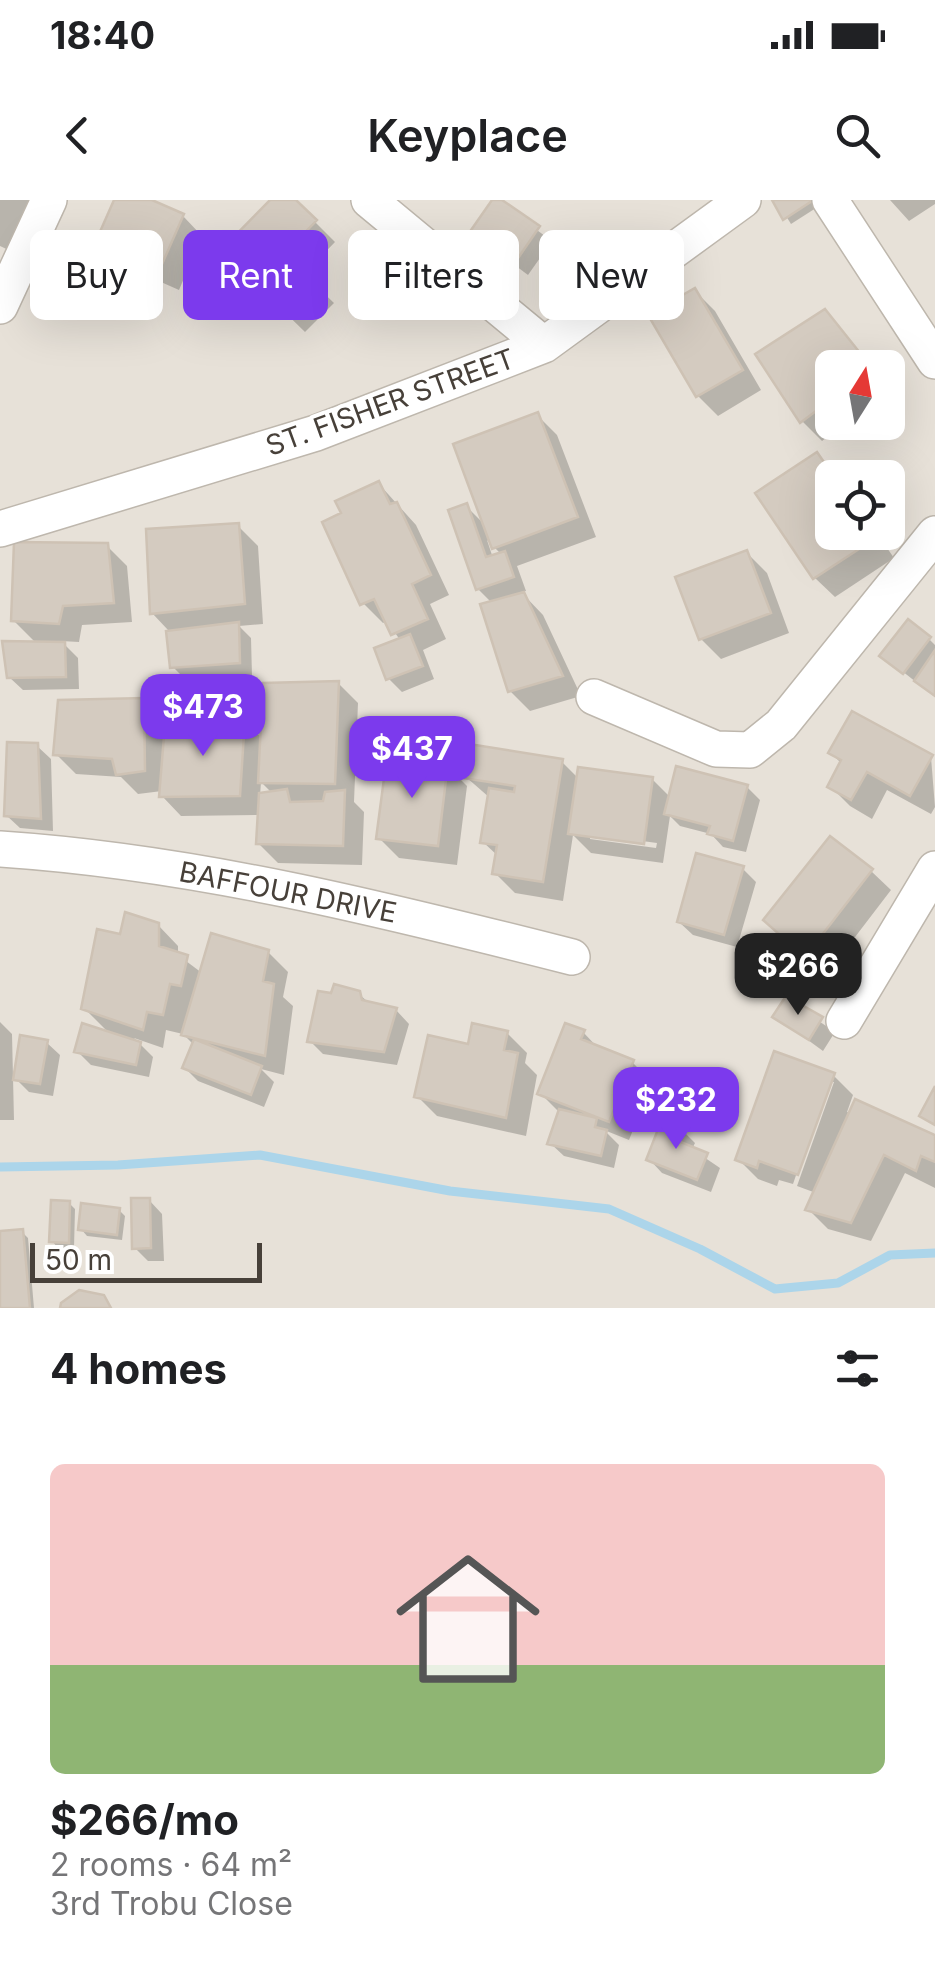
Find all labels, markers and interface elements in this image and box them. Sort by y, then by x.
text: 18:40 [50,12,155,58]
icon: back [50,108,105,163]
text: Keyplace [367,108,568,163]
icon: search [830,108,885,163]
chip: Buy [30,230,163,320]
chip: Rent [183,230,328,320]
chip: Filters [348,230,519,320]
chip: New [539,230,684,320]
street label: ST. FISHER STREET [261,341,519,463]
north arrow [815,350,905,440]
map controls [815,350,905,550]
button: locate [815,460,905,550]
pin: $473 [144,674,262,759]
text: $473 [162,687,244,726]
pin: $437 [353,716,471,801]
text: $437 [371,729,453,768]
street label: BAFFOUR DRIVE [176,854,400,930]
pin: $266 [739,933,857,1018]
text: $266 [757,946,839,985]
pin: $232 [617,1067,735,1152]
text: $232 [635,1080,717,1119]
scale bar [30,1238,262,1282]
text: 50 m [45,1243,112,1277]
icon: filters [830,1341,885,1396]
text: 4 homes [50,1343,227,1394]
icon: home [378,1529,558,1709]
text: $266/mo [50,1794,239,1845]
text: 2 rooms · 64 m² [50,1845,292,1884]
text: 3rd Trobu Close [50,1884,293,1923]

